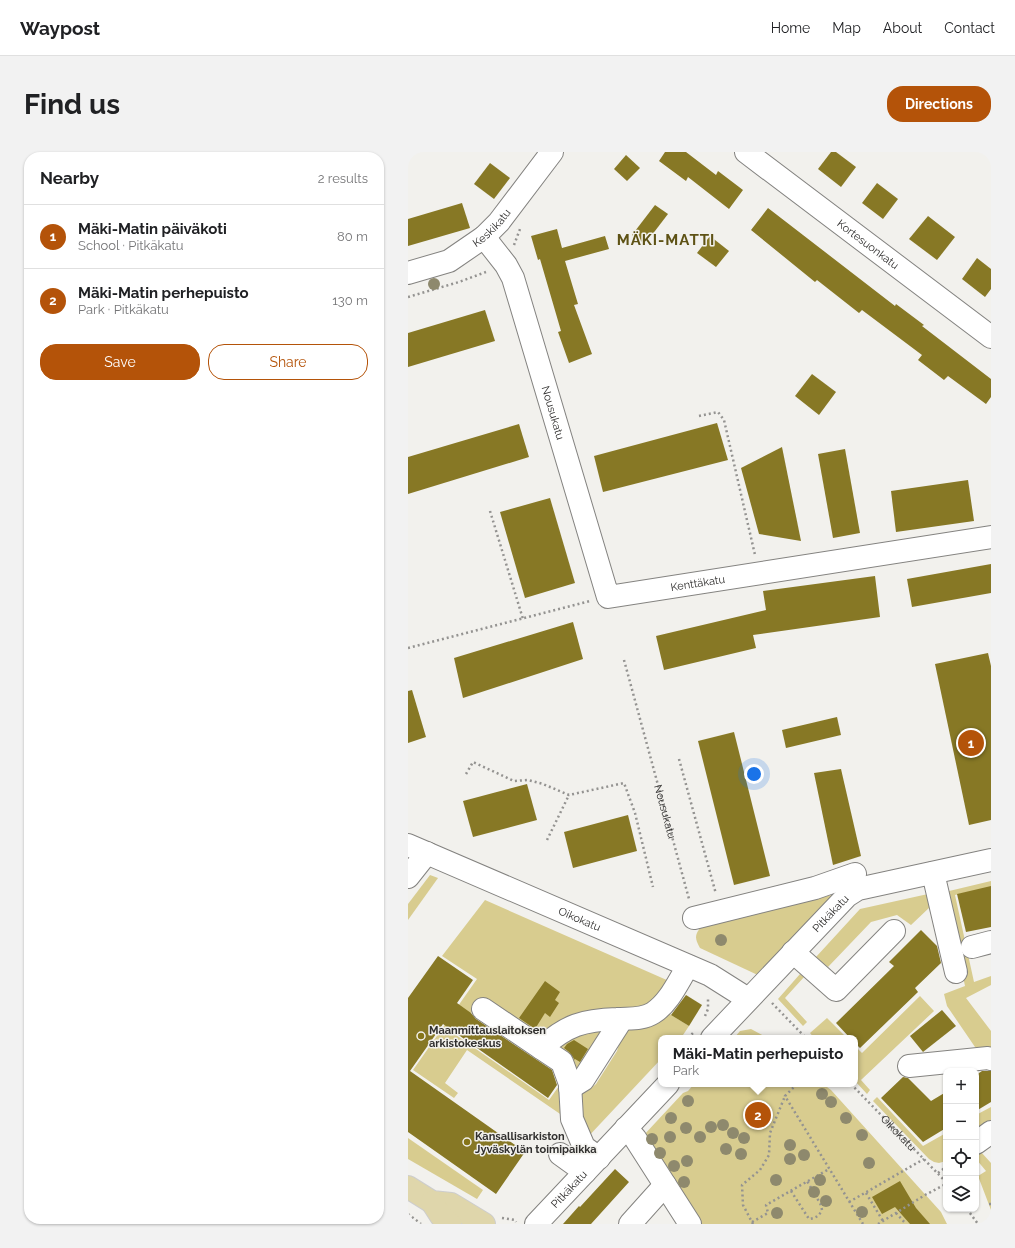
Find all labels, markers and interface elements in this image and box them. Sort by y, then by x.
text: Waypost [20,17,100,39]
text: Home [771,20,810,36]
text: Map [832,20,861,36]
text: About [883,20,922,36]
text: Contact [944,20,995,36]
button: Directions [887,86,991,122]
text: Find us [24,88,120,121]
text: Nearby [40,168,99,188]
text: 2 results [318,171,368,186]
street label: Keskikatu [470,206,513,249]
street label: Kortesuonkatu [835,217,902,272]
text: Mäki-Matin päiväkoti [78,220,227,238]
text: 1 [50,229,56,244]
text: 80 m [337,229,368,244]
district label: MÄKI-MATTI [617,231,715,249]
text: School · Pitkäkatu [78,238,184,253]
text: Mäki-Matin perhepuisto [78,284,249,302]
text: 2 [49,293,57,308]
text: 130 m [332,293,368,308]
text: Park · Pitkäkatu [78,302,169,317]
button: Save [40,344,200,380]
button: Share [208,344,368,380]
street label: Nousukatu [539,384,567,441]
street label: Kenttäkatu [670,572,726,594]
pin: 1 [958,728,984,758]
your location [744,764,764,784]
street label: Nousukatu [652,783,679,840]
street label: Pitkäkatu [810,892,851,935]
street label: Oikokatu [557,904,603,934]
place label: Maanmittauslaitoksen arkistokeskus [429,1024,546,1050]
marker: Maanmittauslaitoksen arkistokeskus [416,1031,426,1041]
popup [658,1035,858,1087]
text: Mäki-Matin perhepuisto [673,1045,843,1063]
text: Park [673,1063,699,1078]
map controls [943,1068,979,1212]
button: + [943,1068,979,1104]
pin: 2 [745,1100,771,1130]
button: − [943,1104,979,1140]
street label: Oikokatu [878,1112,919,1153]
place label: Kansallisarkiston Jyväskylän toimipaikka [475,1130,597,1156]
marker: Kansallisarkiston Jyväskylän toimipaikka [462,1137,472,1147]
button: locate [943,1140,979,1176]
street label: Pitkäkatu [548,1168,590,1211]
button: layers [943,1176,979,1212]

